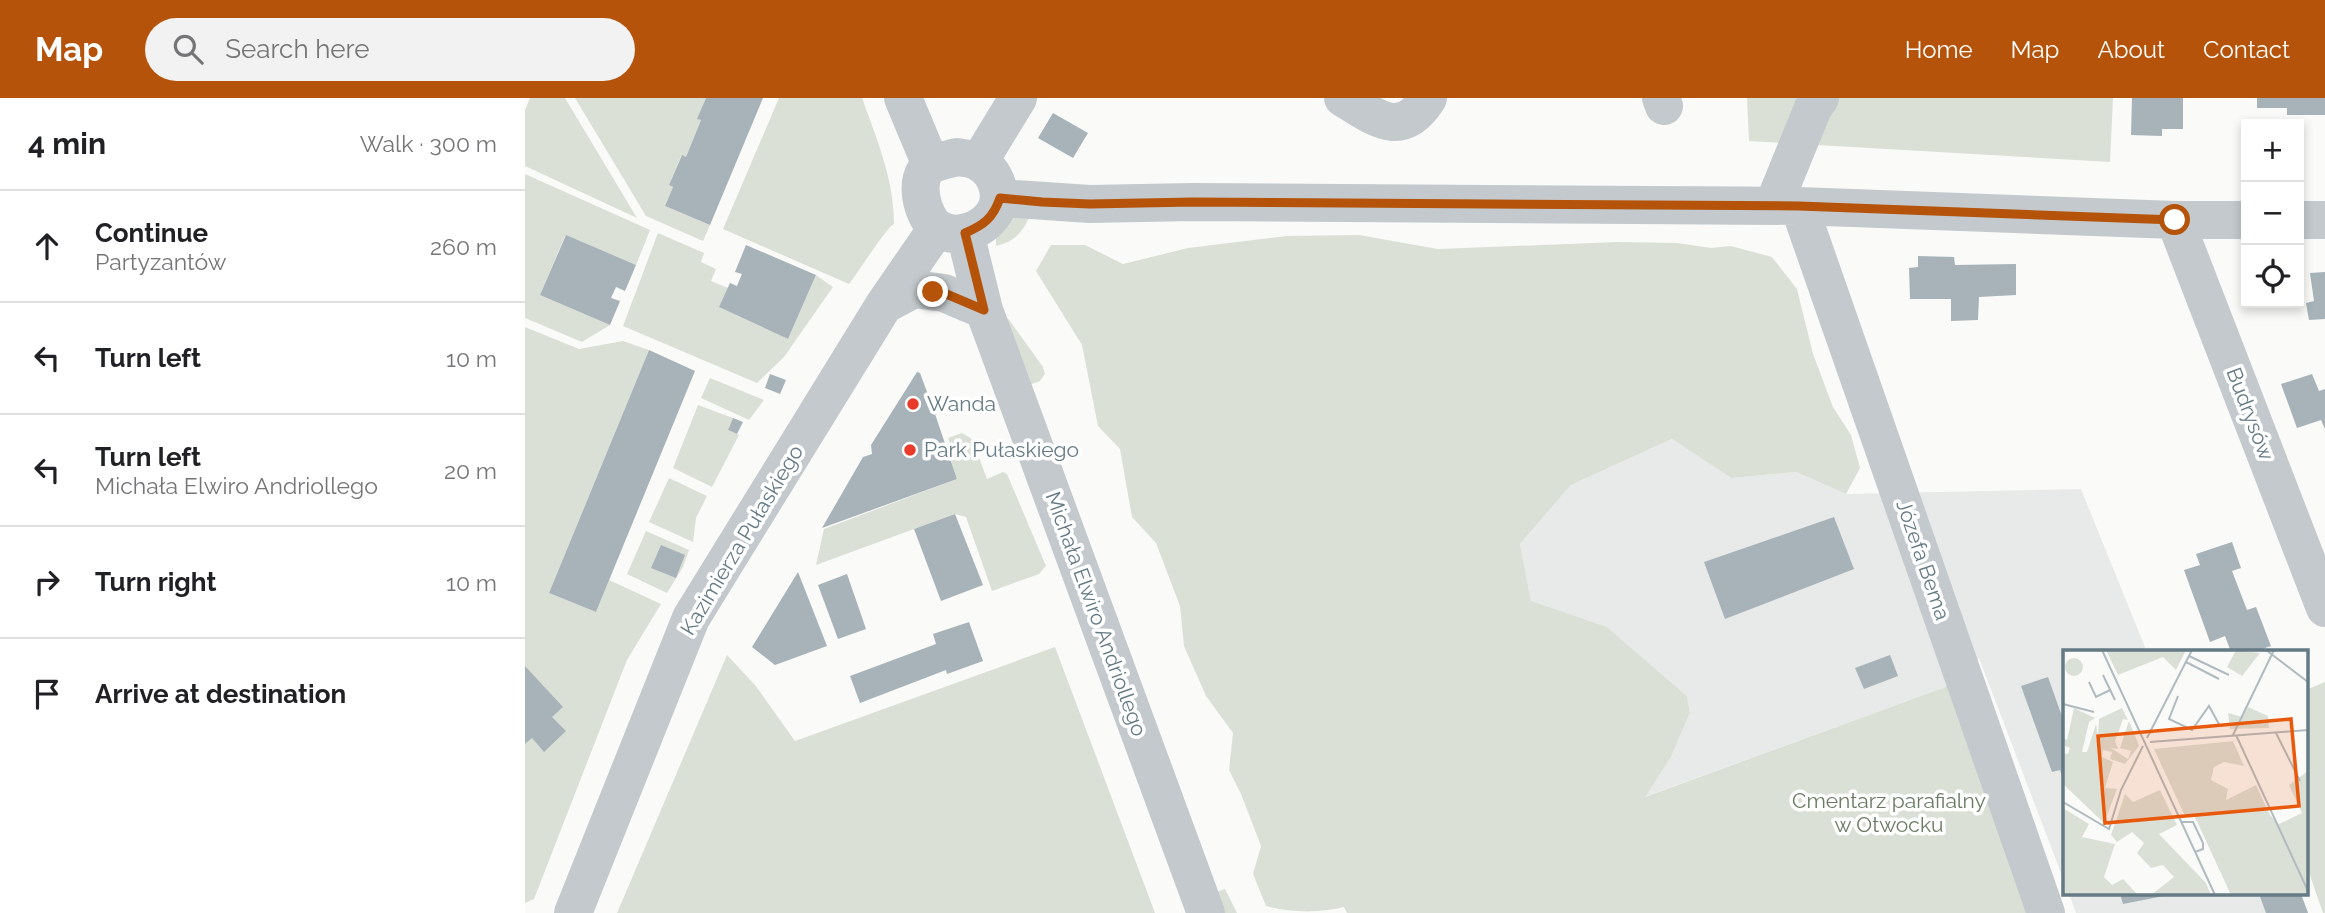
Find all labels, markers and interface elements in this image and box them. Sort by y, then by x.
search box [145,18,635,81]
text: Map [35,30,103,69]
icon: search [169,30,207,68]
text: Search here [225,34,370,64]
text: Home [1905,35,1973,64]
text: Map [2011,35,2059,64]
text: About [2097,35,2165,64]
text: Contact [2203,35,2290,64]
map controls [2241,119,2304,308]
button: + [2241,119,2304,182]
text: 4 min [28,126,106,161]
text: Walk · 300 m [360,130,497,157]
button: − [2241,182,2304,245]
route start [2159,204,2190,235]
text: Continue [95,218,208,248]
icon: ahead [28,227,66,265]
text: 260 m [430,233,497,260]
button: locate [2241,245,2304,308]
text: Partyzantów [95,248,227,275]
route end [917,276,948,307]
icon: left [28,339,66,377]
text: Turn left [95,343,201,373]
text: 10 m [446,345,497,372]
street label: Budrysów [2221,364,2280,464]
place label: Wanda [927,391,996,416]
marker: Wanda [905,396,921,412]
place label: Park Pułaskiego [924,437,1079,462]
street label: Kazimierza Pułaskiego [675,440,808,639]
text: Turn left [95,442,201,472]
marker: Park Pułaskiego [902,442,918,458]
icon: left [28,451,66,489]
text: 20 m [444,457,497,484]
text: Michała Elwiro Andriollego [95,472,378,499]
street label: Michała Elwiro Andriollego [1041,488,1152,739]
street label: Józefa Bema [1891,497,1956,623]
icon: right [28,563,66,601]
text: Turn right [95,567,216,597]
text: 10 m [446,569,497,596]
inset map [2063,650,2308,895]
icon: arrive [28,675,66,713]
text: Arrive at destination [95,679,346,709]
park label: Cmentarz parafialny w Otwocku [1792,788,1986,837]

